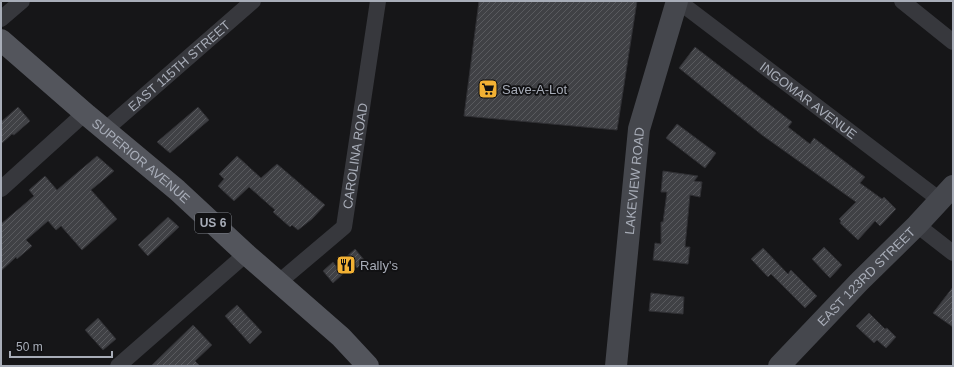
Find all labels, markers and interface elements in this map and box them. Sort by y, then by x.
street label: EAST 115TH STREET [125,17,233,114]
street label: INGOMAR AVENUE [757,59,860,142]
supermarket icon: Save-A-Lot [477,78,499,100]
place label: Save-A-Lot [502,82,567,97]
street label: CAROLINA ROAD [339,102,370,210]
street label: SUPERIOR AVENUE [89,115,194,206]
street label: LAKEVIEW ROAD [621,127,647,235]
road number: US 6 [195,213,231,233]
street label: EAST 123RD STREET [814,224,918,329]
restaurant icon: Rally's [335,254,357,276]
place label: Rally's [360,258,398,273]
scale bar [10,333,112,359]
text: 50 m [16,340,43,354]

